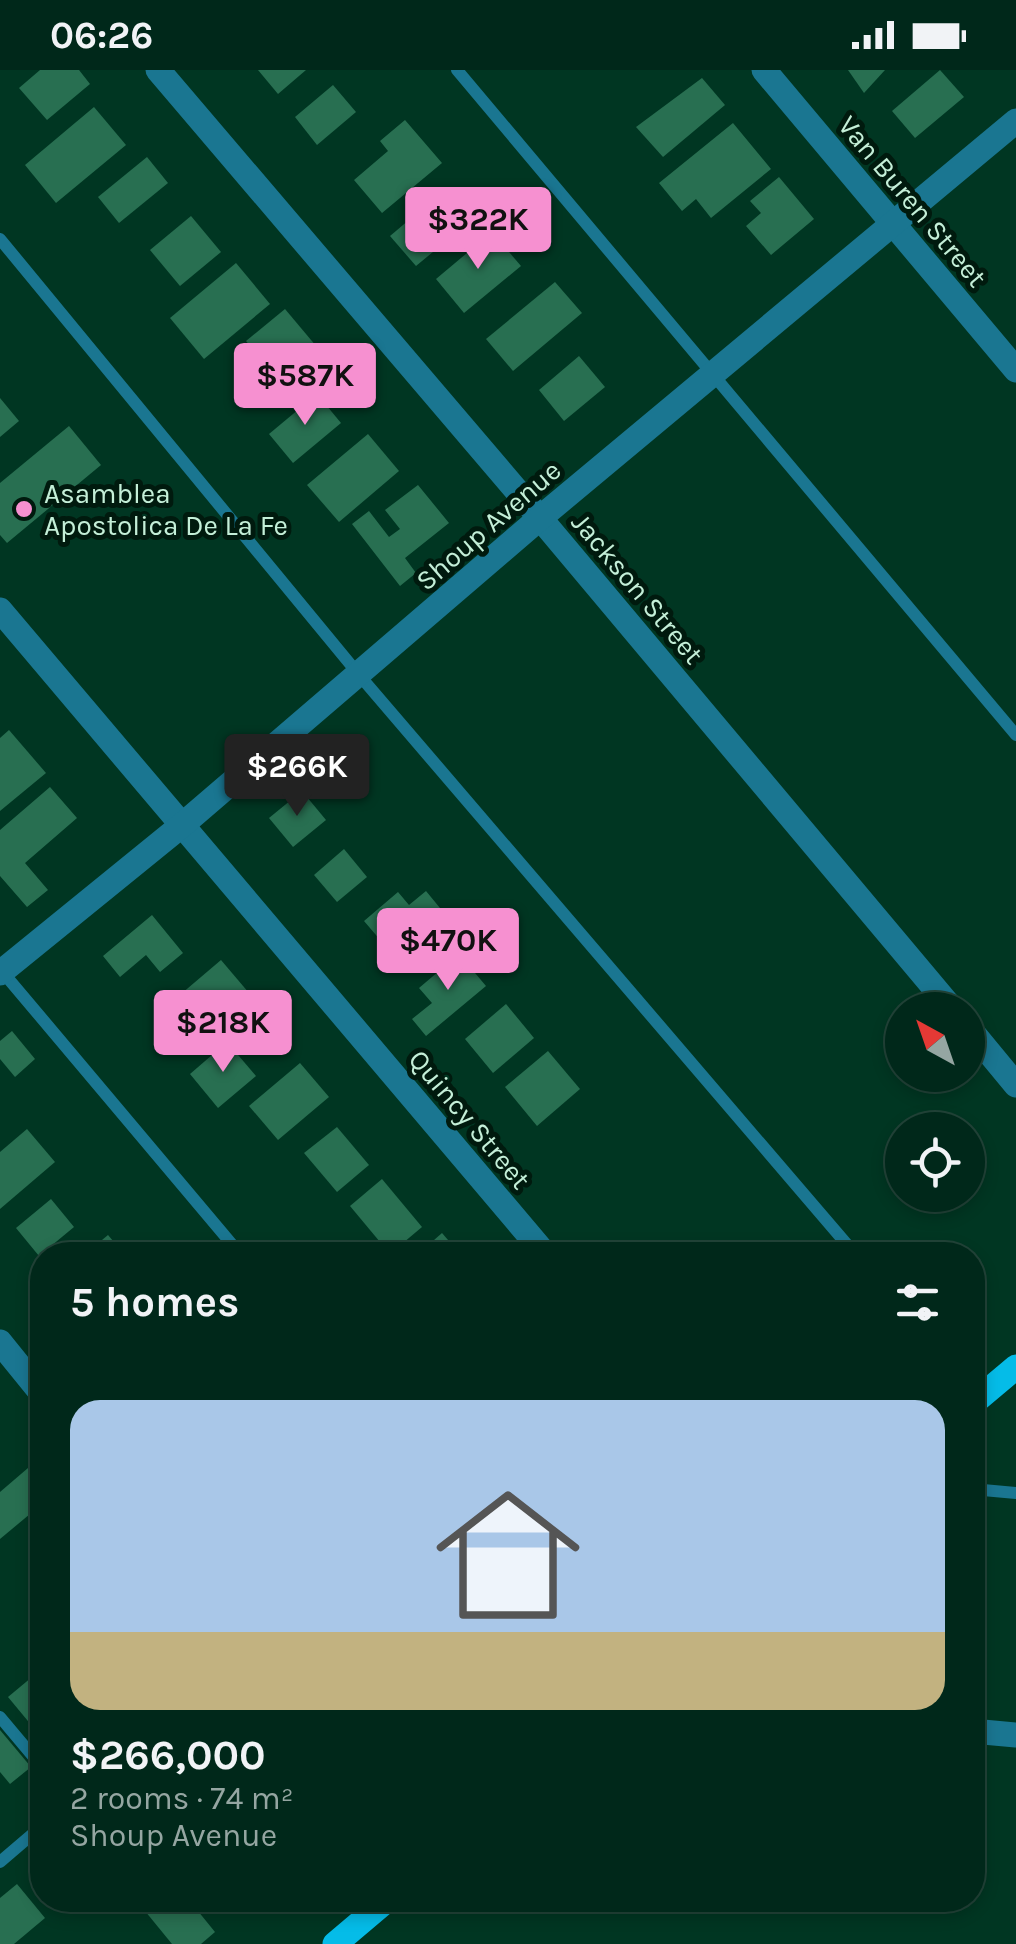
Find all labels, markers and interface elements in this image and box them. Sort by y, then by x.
text: 06:26 [50,13,153,58]
street label: Van Buren Street [831,109,994,294]
pin: $322K [408,187,548,272]
text: $322K [427,201,529,238]
pin: $587K [235,343,375,428]
text: $587K [256,357,354,394]
street label: Shoup Avenue [409,453,568,597]
place label: Asamblea Apostolica De La Fe [44,477,288,542]
marker: Asamblea Apostolica De La Fe [13,498,35,520]
street label: Jackson Street [565,506,710,671]
pin: $266K [227,734,367,819]
text: $266K [246,748,348,785]
pin: $470K [378,908,518,993]
text: $470K [399,922,497,959]
pin: $218K [153,990,293,1075]
north arrow [885,992,985,1092]
map controls [885,992,985,1212]
text: $218K [176,1004,270,1041]
street label: Quincy Street [402,1043,537,1196]
button: locate [885,1112,985,1212]
icon: filters [890,1275,945,1330]
text: 5 homes [70,1277,239,1327]
icon: home [418,1465,598,1645]
text: $266,000 [70,1730,266,1780]
text: 2 rooms · 74 m² [70,1780,294,1817]
text: Shoup Avenue [70,1817,277,1854]

